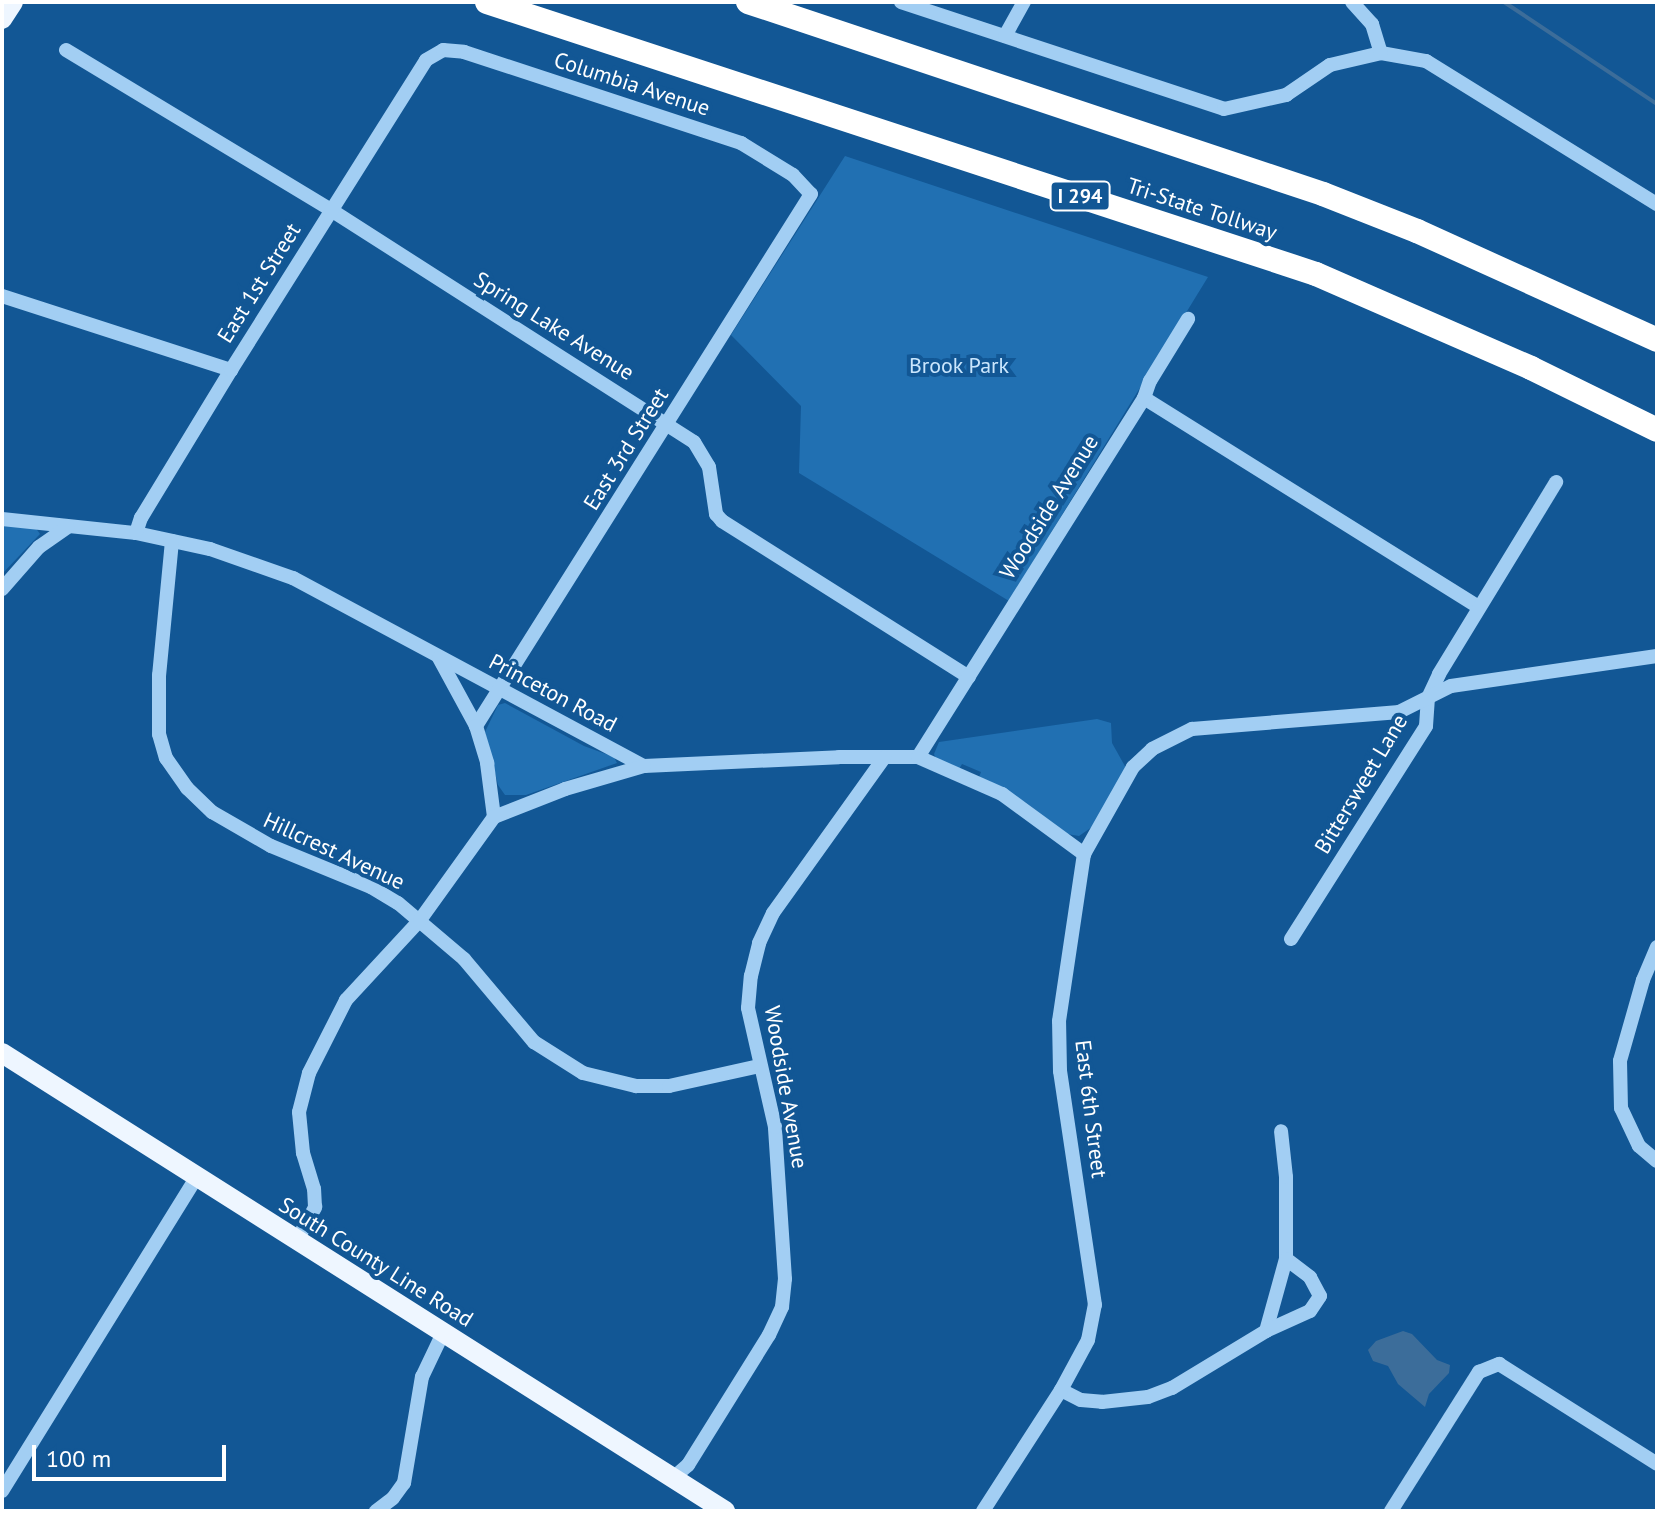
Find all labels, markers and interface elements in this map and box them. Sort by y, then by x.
street label: Columbia Avenue [550,46,714,122]
street label: Tri-State Tollway [1123,172,1281,246]
road number: I 294 [1048,180,1112,212]
street label: East 1st Street [212,218,306,348]
street label: Spring Lake Avenue [469,266,639,386]
park label: Brook Park [909,353,1009,379]
street label: East 3rd Street [578,383,674,515]
street label: Woodside Avenue [994,430,1104,584]
street label: Princeton Road [485,648,621,738]
street label: Bittersweet Lane [1309,710,1413,858]
street label: Hillcrest Avenue [259,807,409,895]
street label: Woodside Avenue [759,1003,813,1171]
street label: East 6th Street [1069,1038,1113,1180]
street label: South County Line Road [274,1191,478,1333]
scale bar [36,1429,230,1479]
text: 100 m [46,1443,111,1474]

